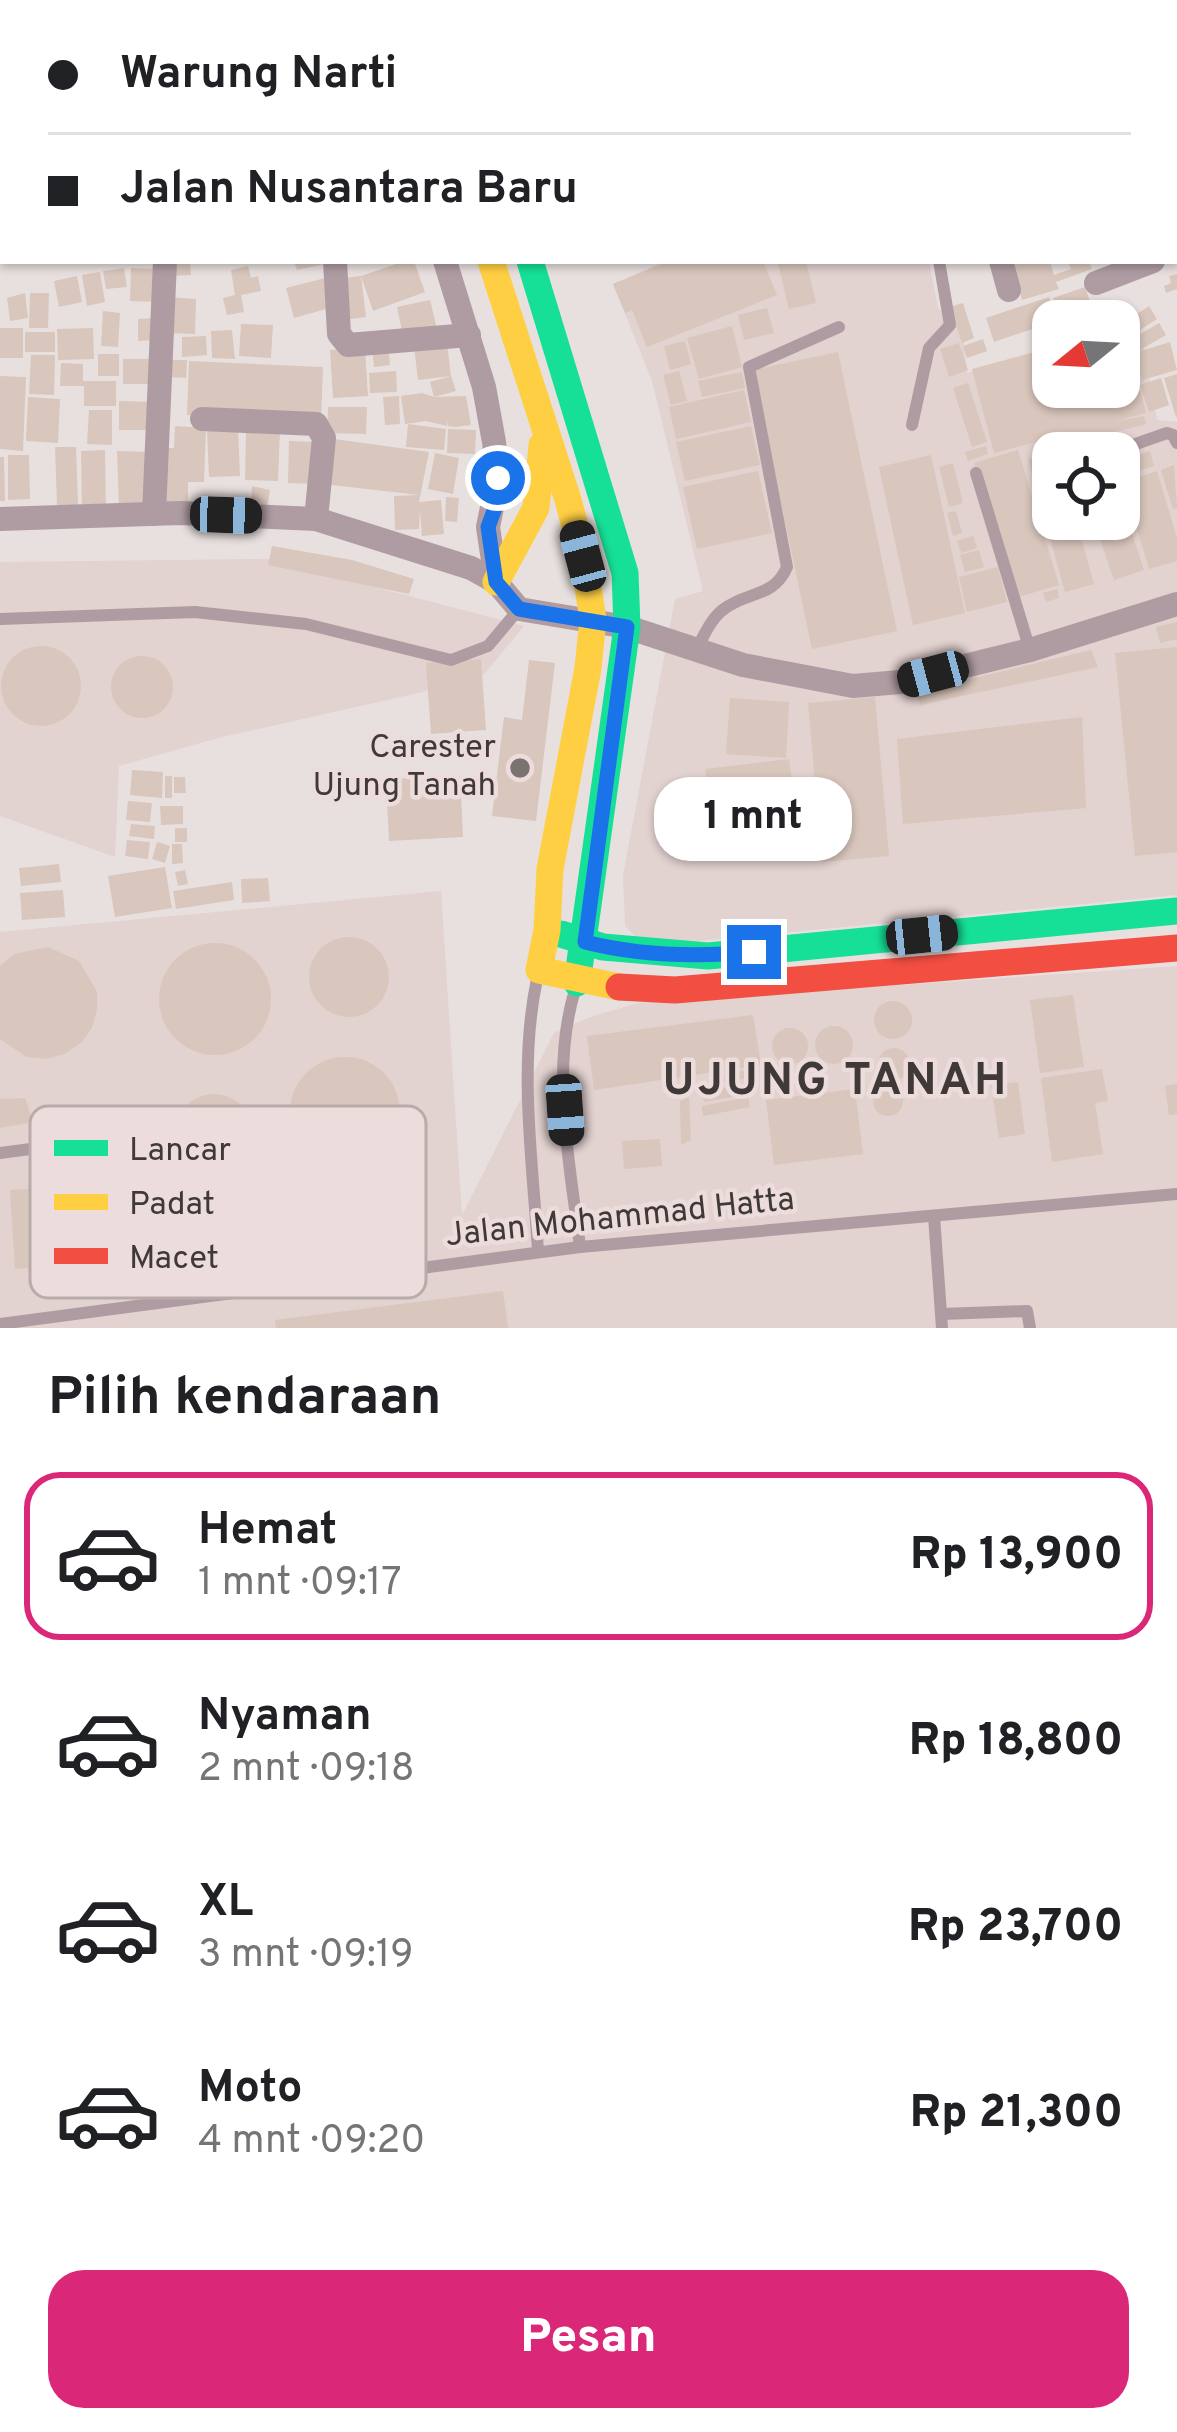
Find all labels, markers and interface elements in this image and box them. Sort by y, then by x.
text: Warung Narti [120,47,397,104]
text: Jalan Nusantara Baru [120,162,578,219]
north arrow [1032,300,1140,408]
map controls [1032,300,1140,540]
button: locate [1032,432,1140,540]
route start [471,451,525,505]
car [189,496,263,534]
car [556,517,610,595]
car [894,647,972,701]
place label: Carester Ujung Tanah [312,728,496,808]
marker: Carester Ujung Tanah [507,755,533,781]
callout: 1 mnt [655,778,853,862]
text: 1 mnt [704,794,802,843]
car [884,913,960,957]
route end [727,925,781,979]
district label: UJUNG TANAH [663,1054,1009,1111]
car [545,1073,585,1147]
legend [30,1106,426,1298]
text: Lancar [129,1131,231,1173]
street label: Jalan Mohammad Hatta [443,1180,797,1258]
text: Padat [129,1185,215,1227]
text: Macet [129,1239,219,1281]
text: Pilih kendaraan [48,1365,442,1434]
icon: car [54,1502,162,1610]
text: Hemat [198,1503,337,1560]
text: Rp 13,900 [910,1528,1123,1585]
text: 1 mnt · 09:17 [198,1560,402,1609]
icon: car [54,1688,162,1796]
text: Nyaman [198,1689,372,1746]
text: Rp 18,800 [909,1714,1123,1771]
text: 2 mnt · 09:18 [198,1746,415,1795]
icon: car [54,1874,162,1982]
text: XL [198,1875,253,1932]
text: Rp 23,700 [908,1900,1123,1957]
text: 3 mnt · 09:19 [198,1932,414,1981]
icon: car [54,2060,162,2168]
text: Moto [198,2061,302,2118]
text: Rp 21,300 [910,2086,1123,2143]
text: 4 mnt · 09:20 [198,2118,425,2167]
button: Pesan [48,2270,1129,2408]

